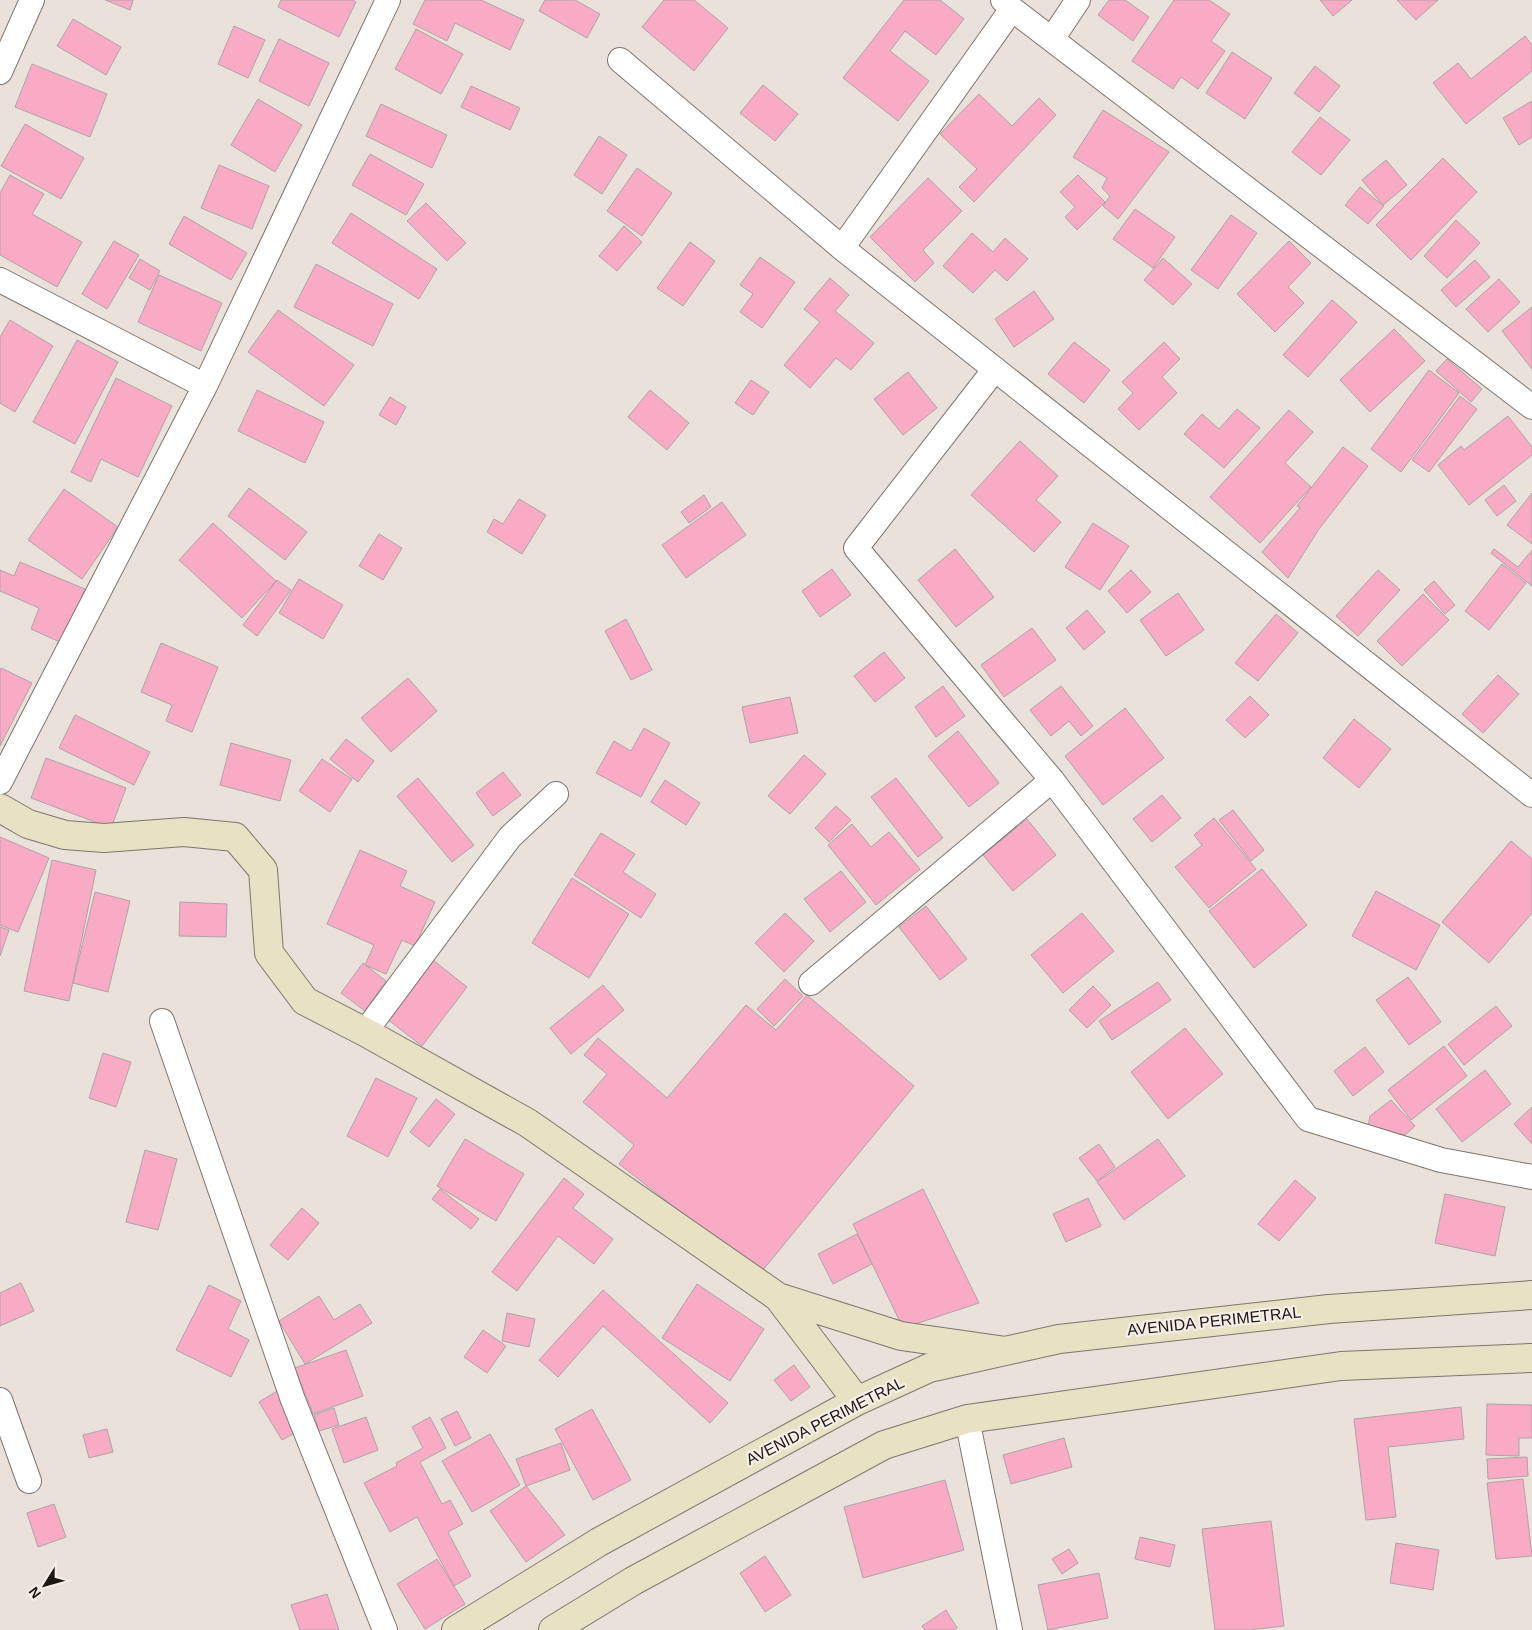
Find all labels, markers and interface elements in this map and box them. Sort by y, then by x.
street label: AVENIDA PERIMETRAL [1126,1303,1302,1339]
street label: AVENIDA PERIMETRAL [743,1374,907,1468]
north arrow [20,1560,70,1610]
text: N [25,1584,44,1602]

